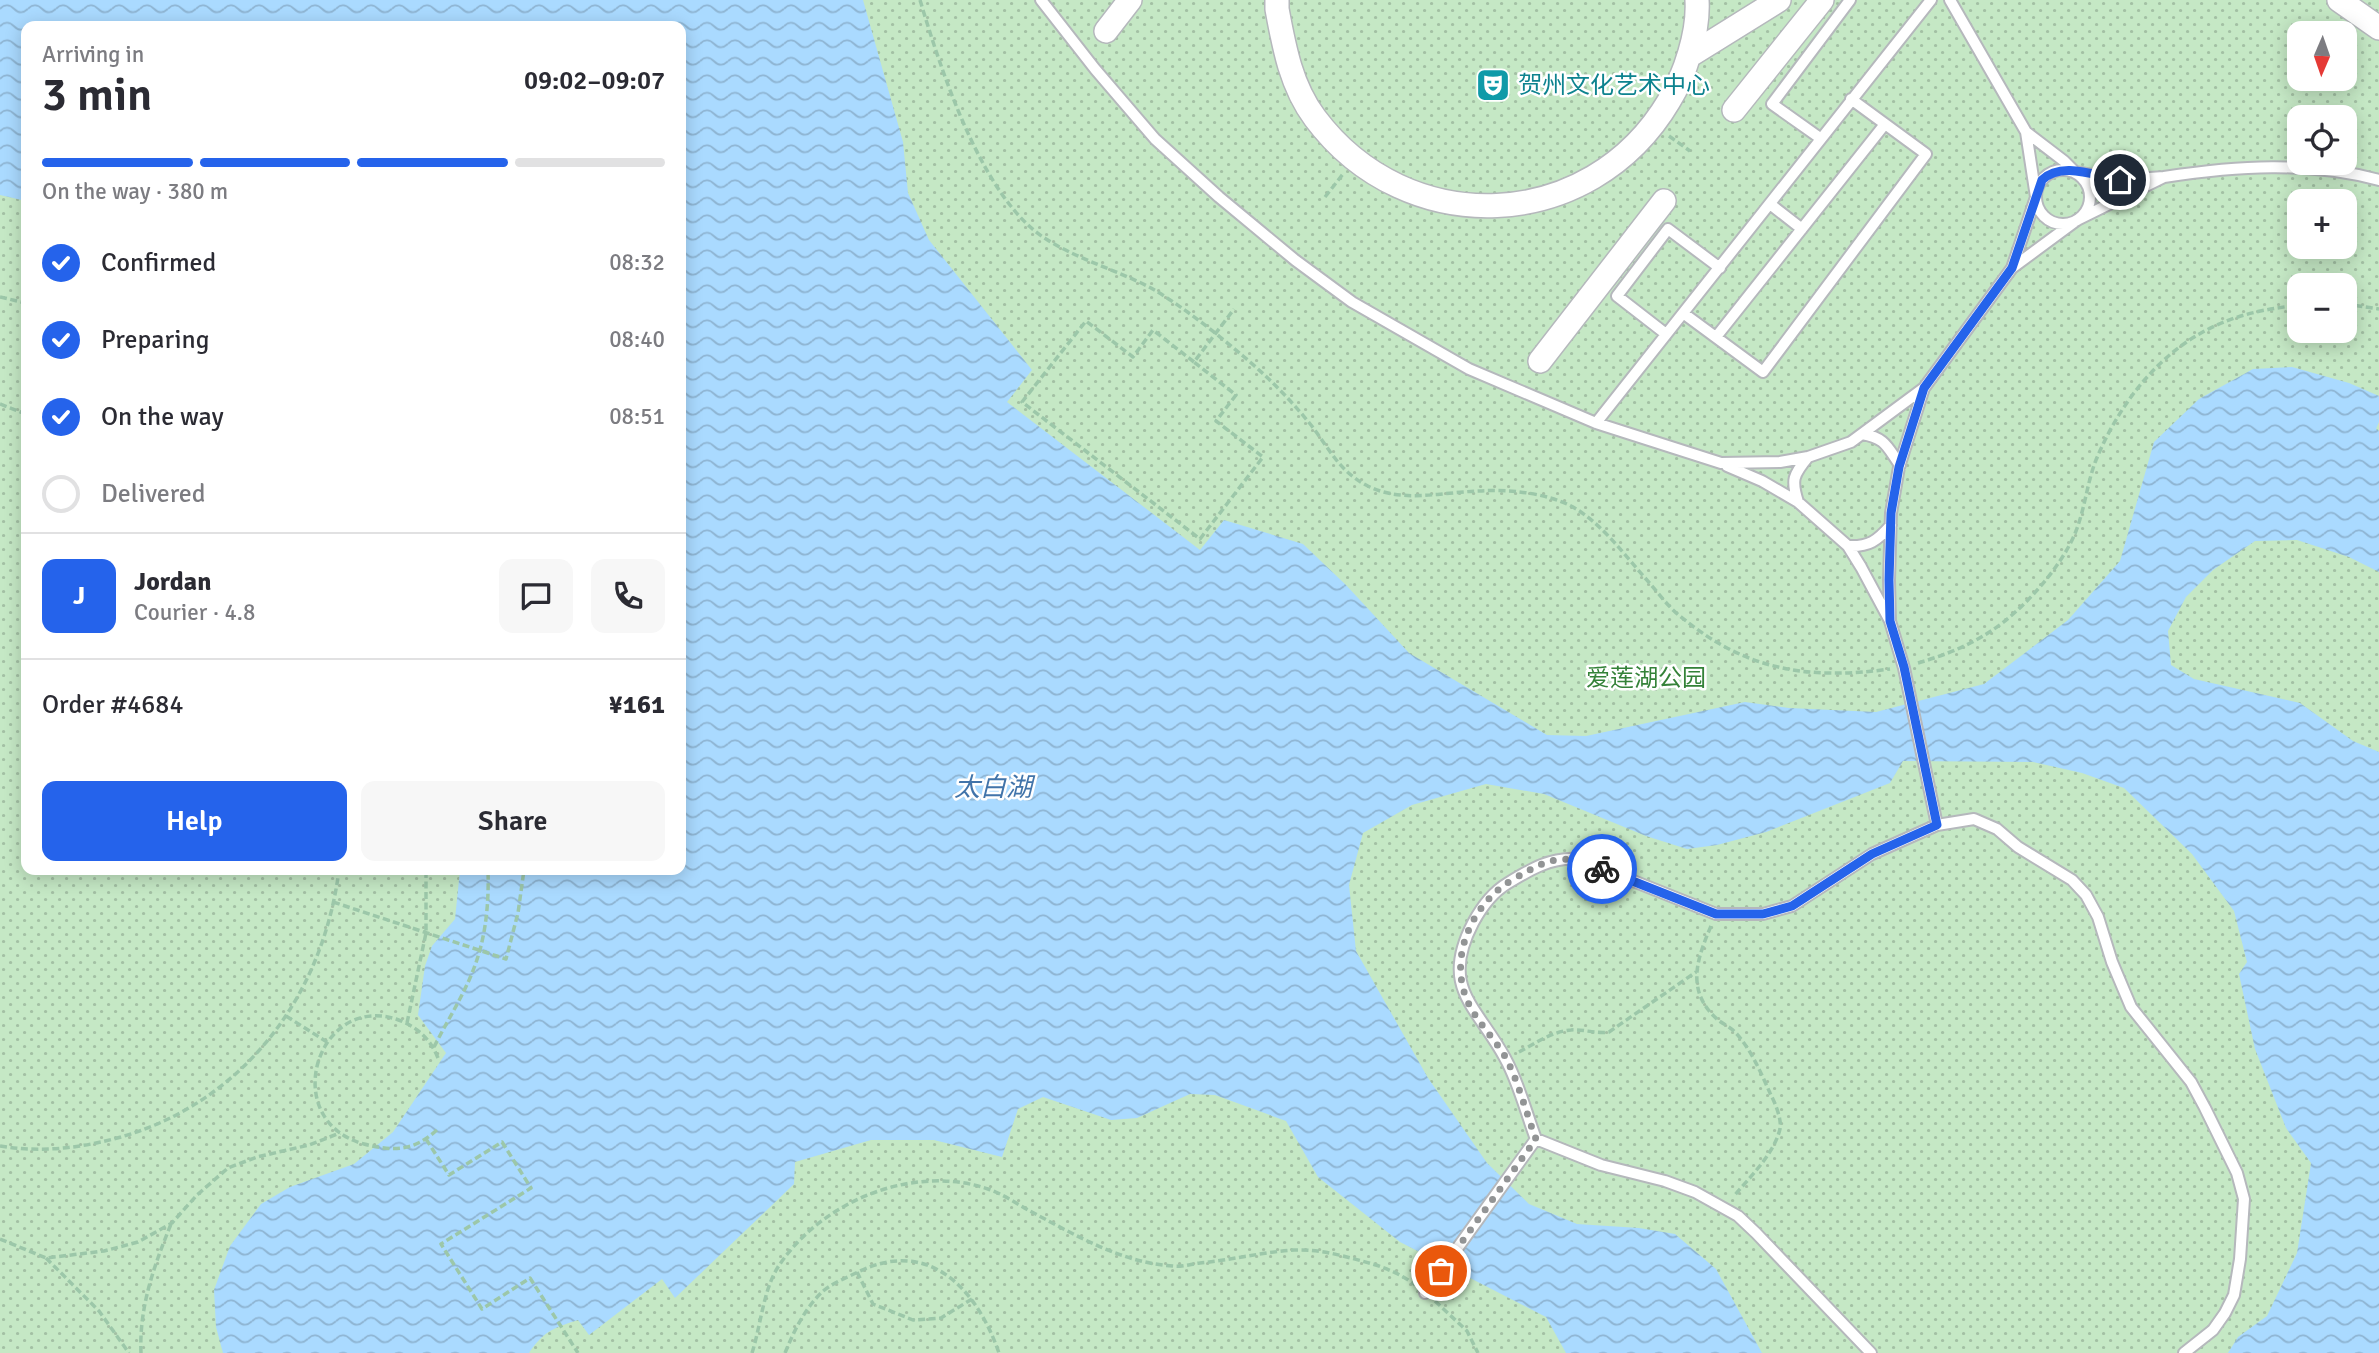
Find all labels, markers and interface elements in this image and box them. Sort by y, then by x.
north arrow [2287,21,2357,91]
map controls [2287,21,2357,343]
text: Arriving in [42,40,144,69]
text: 09:02–09:07 [524,65,665,97]
theatre icon: 贺州文化艺术中心 [1474,66,1512,104]
text: 3 min [42,67,152,123]
place label: 贺州文化艺术中心 [1518,70,1710,100]
button: locate [2287,105,2357,175]
pin [2090,150,2150,210]
icon: home [2101,161,2139,199]
text: On the way · 380 m [42,177,228,206]
button: + [2287,189,2357,259]
icon: check [42,244,80,282]
text: Confirmed [101,247,216,279]
text: 08:32 [609,248,665,277]
button: − [2287,273,2357,343]
icon: check [42,321,80,359]
text: Preparing [101,324,209,356]
text: 08:40 [609,325,665,354]
icon: check [42,398,80,436]
text: On the way [101,401,224,433]
text: 08:51 [609,402,665,431]
text: Delivered [101,478,206,510]
button: chat [499,559,573,633]
button: phone [591,559,665,633]
text: Jordan [134,566,211,598]
text: J [73,580,85,612]
text: Courier · 4.8 [134,598,255,627]
park label: 爱莲湖公园 [1586,663,1706,693]
text: Order #4684 [42,689,183,721]
text: ¥161 [609,689,665,721]
water label: 太白湖 [954,772,1036,804]
button: Help [42,781,347,861]
button: Share [361,781,665,861]
courier [1567,834,1637,904]
icon: bike [1583,850,1621,888]
pin [1411,1241,1471,1301]
icon: bag [1422,1252,1460,1290]

